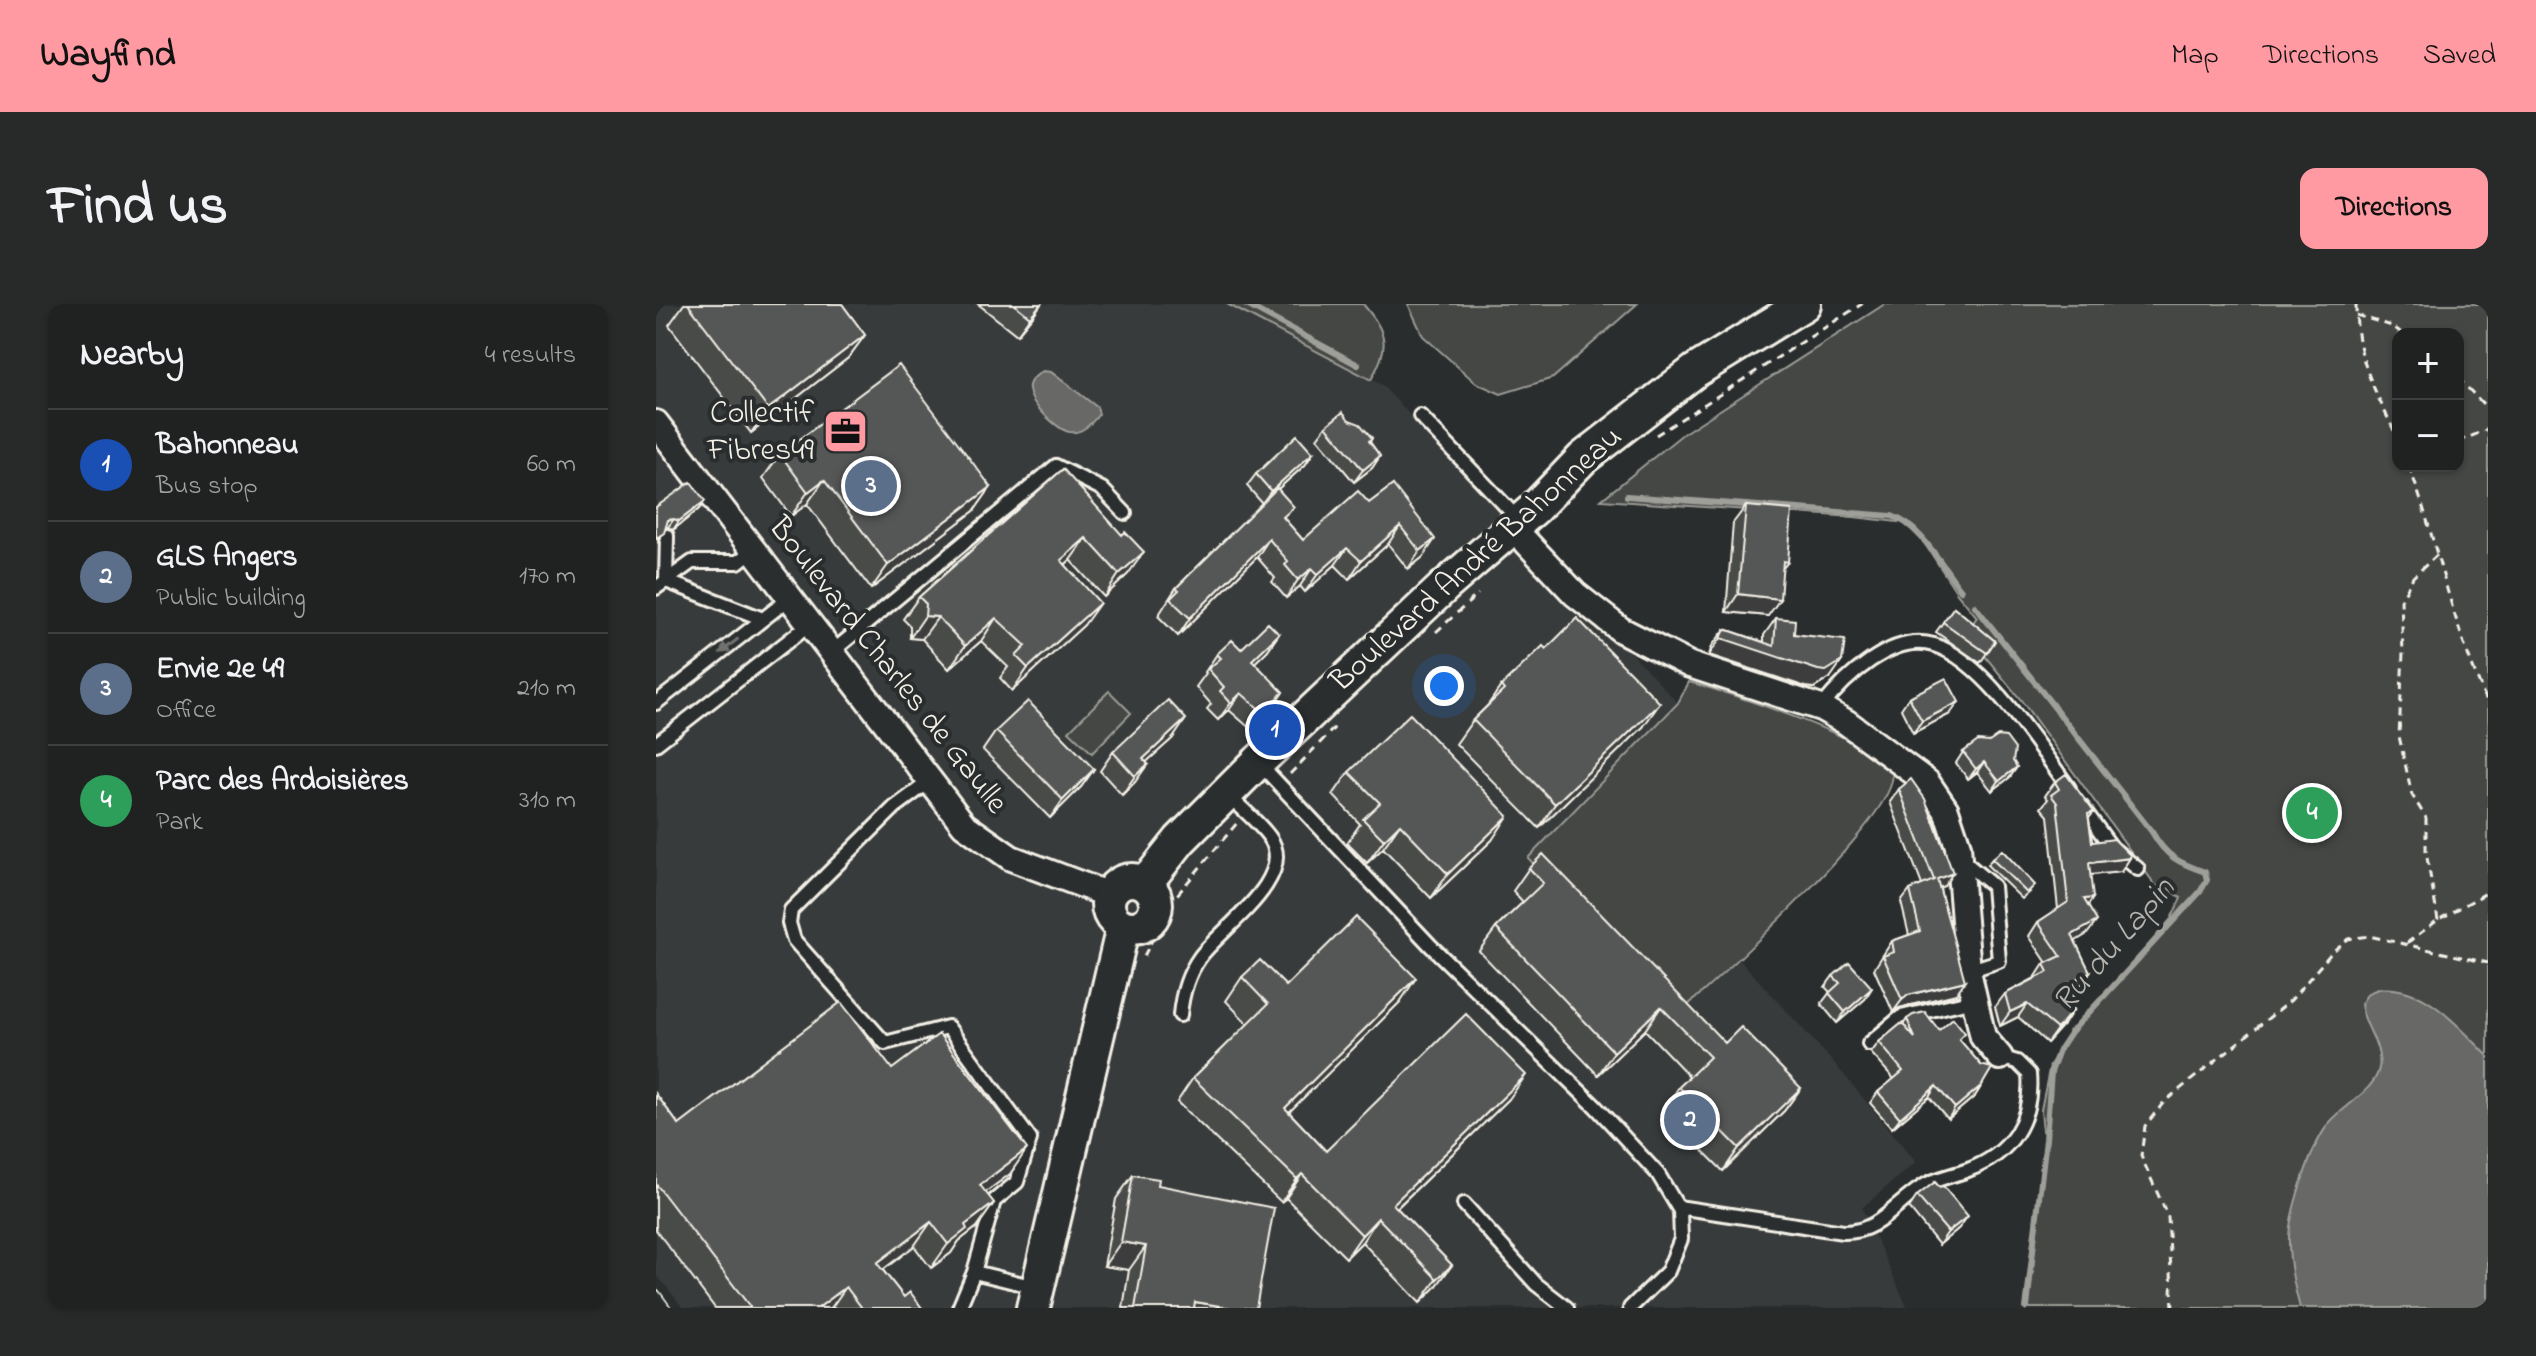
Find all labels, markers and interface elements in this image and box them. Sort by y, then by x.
text: Wayfind [40,28,176,84]
text: Map [2171,36,2219,77]
text: Directions [2263,36,2379,77]
text: Saved [2423,36,2496,77]
text: Find us [48,168,228,249]
button: Directions [2300,168,2488,249]
map controls [2392,328,2464,472]
button: + [2392,328,2464,400]
text: Nearby [80,331,184,381]
text: 4 results [485,337,576,375]
place label: Collectif Fibres49 [706,391,814,475]
button: − [2392,400,2464,472]
office icon: Collectif Fibres49 [821,408,869,456]
street label: Boulevard André Bahonneau [1320,416,1634,705]
text: Bahonneau [156,424,299,468]
text: 1 [102,446,110,484]
text: 60 m [527,446,576,484]
pin: 3 [845,456,897,516]
text: Bus stop [156,468,258,506]
street label: Boulevard Charles de Gaulle [755,506,1019,825]
text: GLS Angers [156,536,297,580]
text: 2 [100,558,112,596]
text: 170 m [519,558,576,596]
text: Public building [156,580,306,618]
one-way arrow [719,637,739,654]
text: Envie 2e 49 [156,648,284,692]
your location [1424,666,1464,706]
text: 3 [101,670,111,708]
text: 210 m [517,670,576,708]
text: Office [156,692,216,730]
pin: 1 [1249,700,1301,760]
text: Parc des Ardoisières [156,760,409,804]
text: 4 [101,782,111,820]
text: 310 m [519,782,576,820]
pin: 4 [2286,783,2338,843]
text: Park [156,804,203,842]
water label: Ru du Lapin [2042,866,2189,1025]
pin: 2 [1664,1090,1716,1150]

